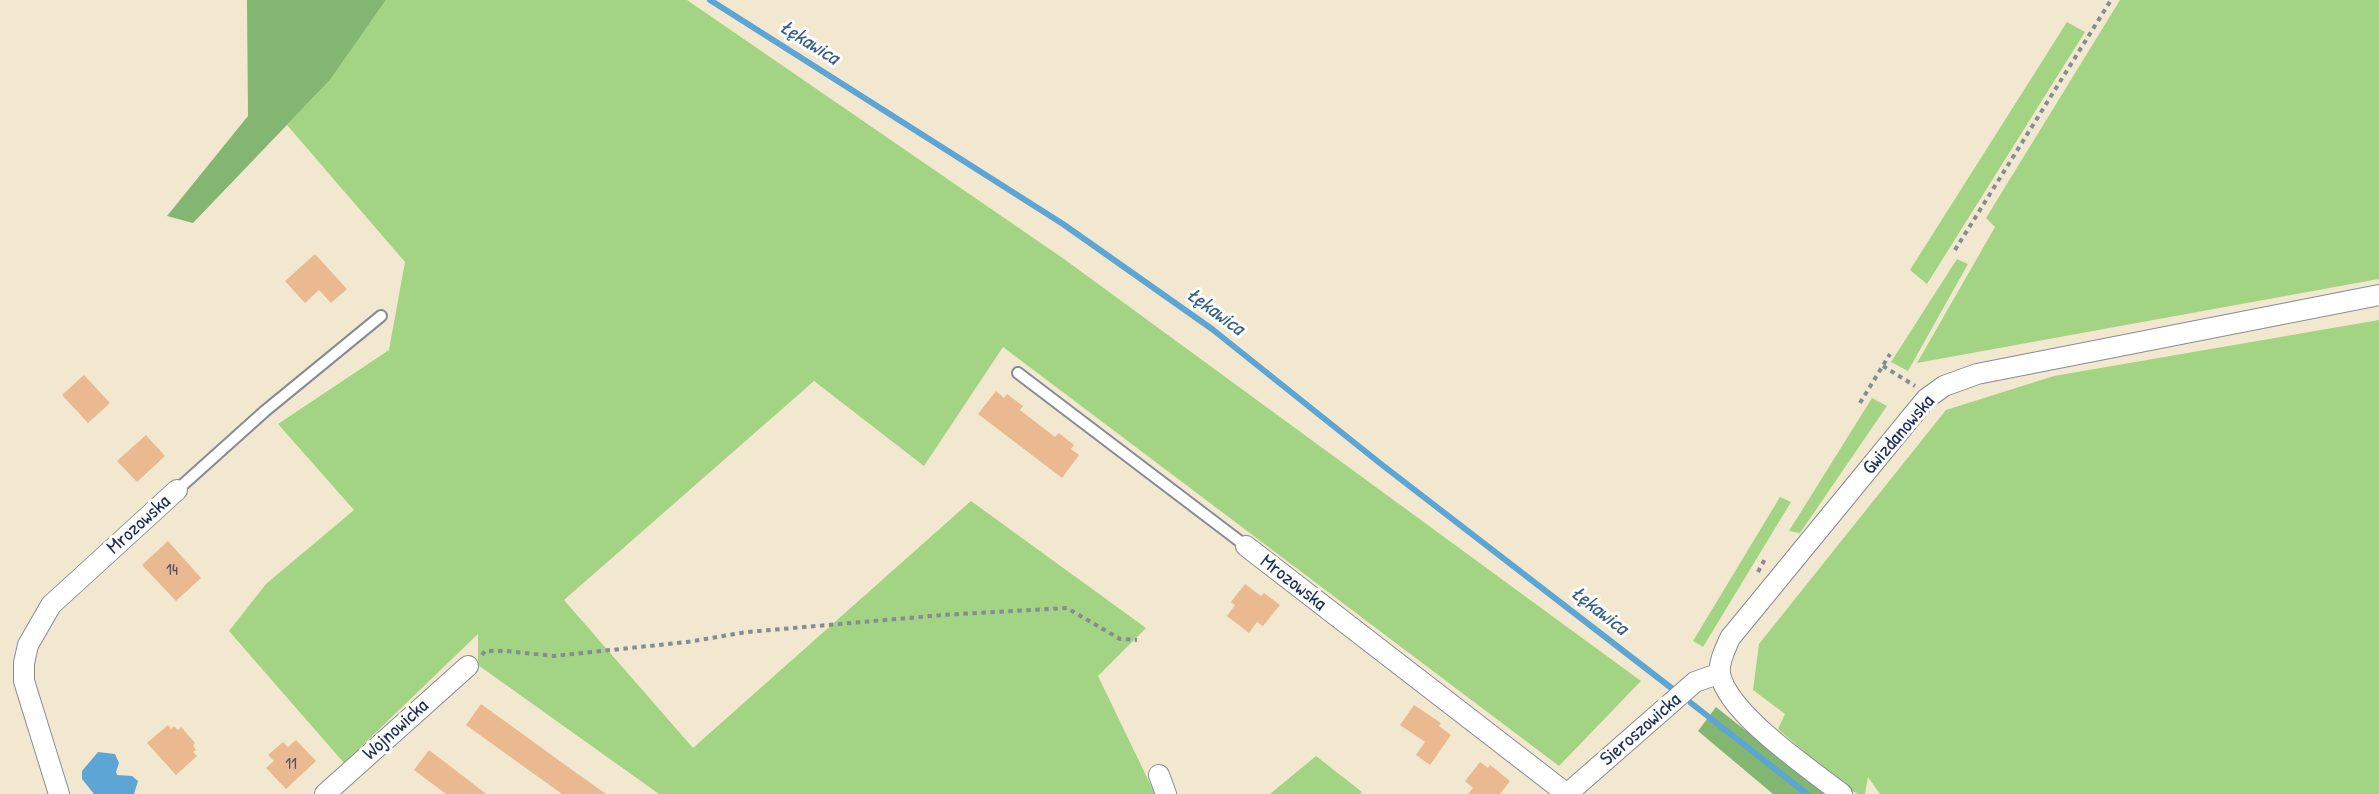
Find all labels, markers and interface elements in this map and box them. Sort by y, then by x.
water label: Łękawica [775,15,843,71]
water label: Łękawica [1181,283,1249,341]
street label: Gwizdanowska [1858,390,1940,480]
street label: Mrozowska [102,490,176,560]
street label: Mrozowska [1255,550,1331,616]
house number: 14 [166,561,178,581]
water label: Łękawica [1565,581,1633,641]
street label: Sieroszowicka [1596,688,1686,772]
street label: Wojnowicka [358,694,434,766]
house number: 11 [285,755,297,775]

